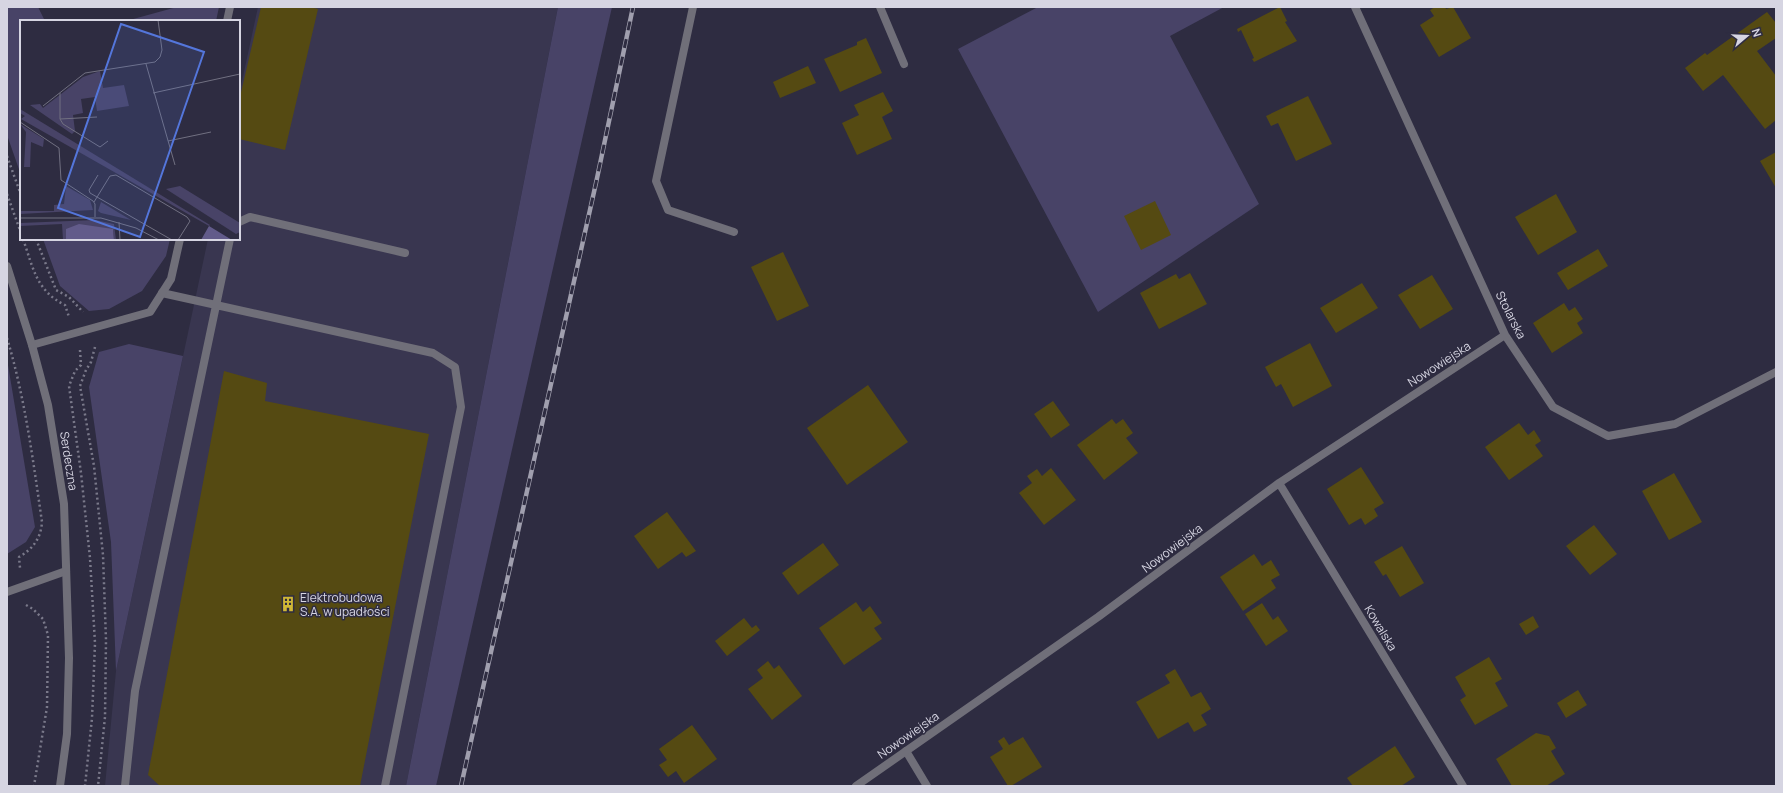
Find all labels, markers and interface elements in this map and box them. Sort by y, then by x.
north arrow [1727,16,1767,56]
inset map [20,20,240,240]
text: N [1749,26,1765,39]
street label: Stolarska [1492,288,1530,342]
street label: Nowowiejska [1404,337,1474,391]
street label: Serdeczna [56,430,82,492]
street label: Nowowiejska [1138,520,1206,576]
place label: Elektrobudowa S.A. w upadłości [300,589,390,620]
building icon: Elektrobudowa S.A. w upadłości [279,595,297,613]
street label: Kowalska [1361,602,1401,654]
street label: Nowowiejska [874,707,942,763]

